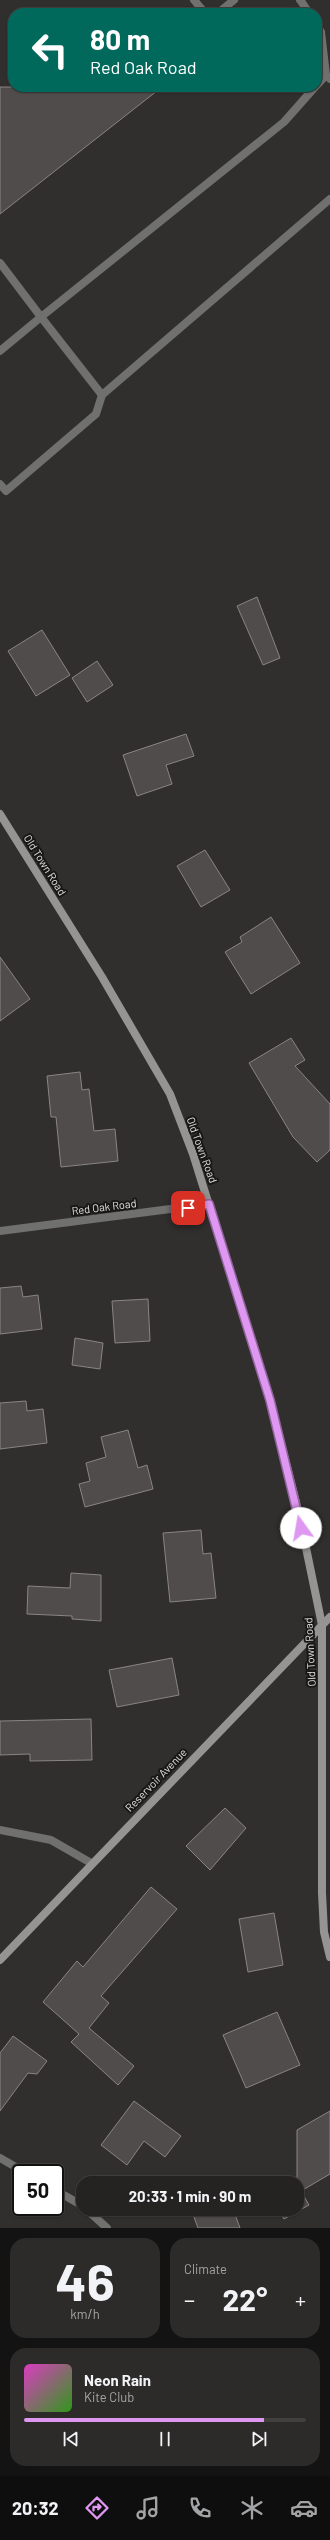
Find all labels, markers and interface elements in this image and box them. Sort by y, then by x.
text: 80 m [90,22,150,56]
icon: left [24,24,76,76]
text: Red Oak Road [90,56,197,78]
street label: Old Town Road [22,832,69,898]
street label: Old Town Road [185,1115,220,1185]
pin [171,1191,205,1225]
street label: Red Oak Road [71,1196,137,1217]
icon: arrive [177,1197,199,1219]
position arrow [280,1507,322,1549]
street label: Old Town Road [301,1617,318,1687]
street label: Reservoir Avenue [122,1745,189,1814]
speed limit sign: 50 [12,2164,64,2216]
text: 20:33 · 1 min · 90 m [129,2187,251,2205]
text: 46 [55,2249,115,2311]
text: Climate [184,2261,227,2277]
text: 22° [223,2281,267,2317]
text: − [184,2286,195,2312]
text: + [295,2286,306,2312]
text: km/h [70,2306,100,2322]
text: Neon Rain [84,2371,151,2389]
text: Kite Club [84,2389,134,2405]
icon: previous [60,2428,82,2450]
icon: pause [154,2428,176,2450]
icon: next [248,2428,270,2450]
icon: directions [83,2494,111,2522]
icon: music [134,2494,162,2522]
icon: phone [186,2494,214,2522]
icon: climate [238,2494,266,2522]
icon: car [290,2494,318,2522]
text: 20:32 [12,2497,59,2519]

